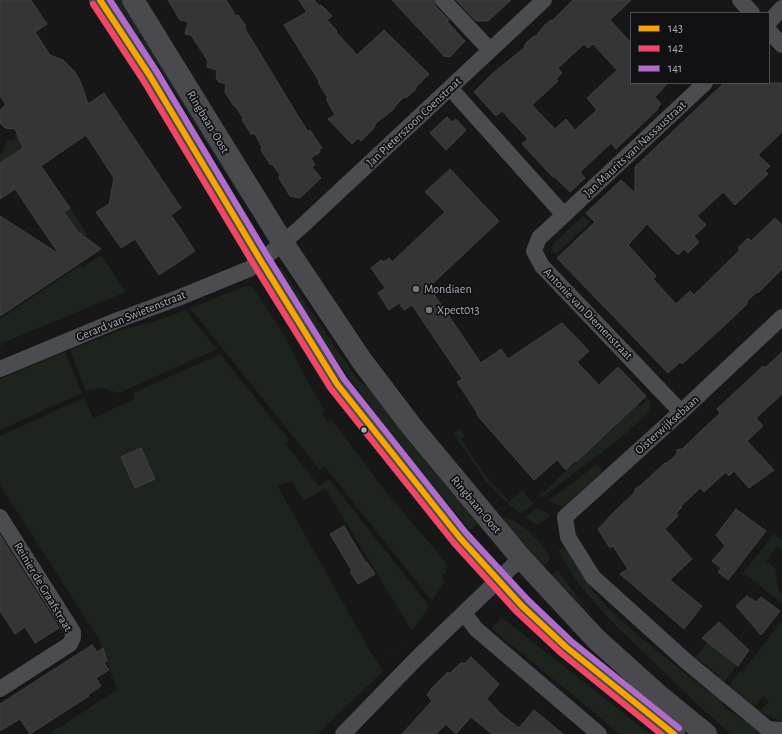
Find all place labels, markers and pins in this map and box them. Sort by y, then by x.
place label: Mondiaen [424,282,472,296]
marker: Mondiaen [411,284,421,294]
place label: Xpect013 [437,303,479,317]
marker: Xpect013 [424,305,434,315]
unlabelled marker [359,425,369,435]

